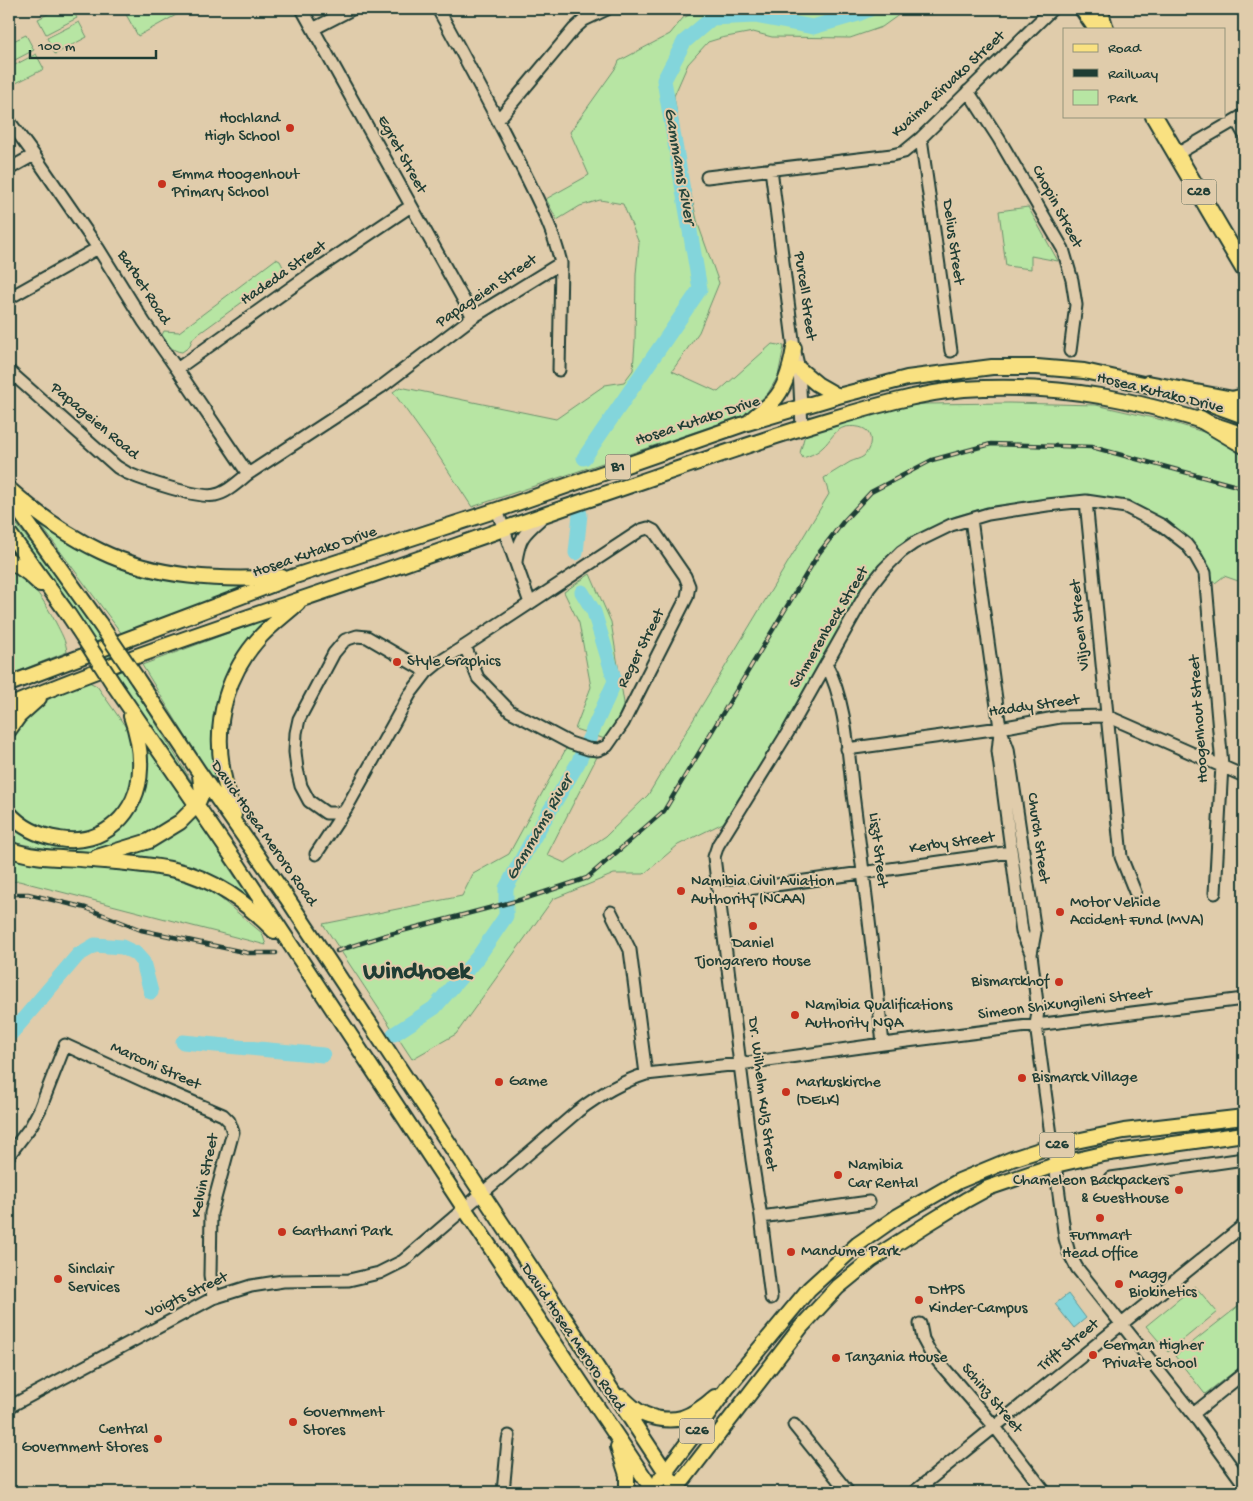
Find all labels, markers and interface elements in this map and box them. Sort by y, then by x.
street label: Kuaima Riruako Street [888,26,1011,143]
scale bar [30,28,156,60]
legend [1063,28,1226,118]
text: 100 m [37,38,76,56]
text: Road [1108,40,1142,58]
text: Railway [1108,66,1159,84]
text: Park [1107,90,1138,108]
water label: Gammams River [658,106,700,229]
place label: Hochland High School [204,110,282,147]
street label: Egret Street [372,113,431,198]
marker: Hochland High School [284,122,296,134]
street label: Chopin Street [1026,162,1086,253]
place label: Emma Hoogenhout Primary School [171,166,300,203]
marker: Emma Hoogenhout Primary School [156,178,168,190]
road number: C28 [1182,180,1216,204]
street label: Delius Street [937,197,968,287]
street label: Hadeda Street [237,237,332,311]
street label: Barbet Road [111,246,175,330]
street label: Papageien Street [432,250,542,333]
street label: Purcell Street [788,250,820,343]
street label: Hosea Kutako Drive [1095,369,1226,419]
street label: Papageien Road [45,379,143,466]
street label: Hosea Kutako Drive [633,393,764,451]
road number: B1 [606,454,630,480]
street label: Hosea Kutako Drive [250,523,380,583]
street label: Schmerenbeck Street [786,563,875,692]
street label: Viljoen Street [1067,577,1095,672]
street label: Reger Street [614,605,671,692]
place label: Style Graphics [407,653,501,672]
street label: Hoogenhout Street [1186,653,1214,784]
marker: Style Graphics [391,656,403,668]
street label: Haddy Street [988,691,1082,723]
street label: David Hosea Meroro Road [205,757,321,912]
water label: Gammams River [502,769,580,884]
street label: Church Street [1021,792,1053,886]
street label: Liszt Street [863,811,891,890]
street label: Kerby Street [908,828,997,859]
place label: Namibia Civil Aviation Authority (NCAA) [691,873,835,910]
marker: Namibia Civil Aviation Authority (NCAA) [675,885,687,897]
place label: Motor Vehicle Accident Fund (MVA) [1070,894,1204,931]
marker: Motor Vehicle Accident Fund (MVA) [1054,906,1066,918]
marker: Daniel Tjongarero House [747,920,759,932]
place label: Daniel Tjongarero House [694,935,811,972]
district label: Windhoek [362,958,474,989]
place label: Bismarckhof [970,973,1050,992]
marker: Bismarckhof [1053,976,1065,988]
street label: Simeon Shixungileni Street [977,985,1155,1025]
place label: Namibia Qualifications Authority NQA [805,997,953,1034]
marker: Namibia Qualifications Authority NQA [789,1009,801,1021]
street label: Dr. Wilhelm Kulz Street [742,1015,780,1173]
street label: Marconi Street [107,1039,204,1096]
place label: Bismarck Village [1031,1069,1138,1088]
marker: Bismarck Village [1016,1072,1028,1084]
place label: Game [509,1073,548,1092]
place label: Markuskirche (DELK) [796,1074,881,1111]
marker: Game [493,1076,505,1088]
marker: Markuskirche (DELK) [780,1086,792,1098]
street label: Kelvin Street [188,1131,224,1220]
road number: C26 [1040,1132,1074,1158]
place label: Namibia Car Rental [848,1157,918,1194]
marker: Namibia Car Rental [832,1169,844,1181]
place label: Chameleon Backpackers & Guesthouse [1013,1172,1170,1209]
marker: Chameleon Backpackers & Guesthouse [1173,1184,1185,1196]
marker: Furnmart Head Office [1094,1212,1106,1224]
place label: Garthanri Park [292,1223,394,1242]
marker: Garthanri Park [276,1226,288,1238]
place label: Furnmart Head Office [1062,1227,1139,1264]
place label: Mandume Park [801,1243,901,1262]
marker: Mandume Park [785,1246,797,1258]
street label: David Hosea Meroro Road [515,1260,629,1416]
place label: Sinclair Services [68,1261,121,1298]
place label: Magg Biokinetics [1128,1266,1198,1303]
street label: Voigts Street [142,1268,233,1324]
marker: Sinclair Services [52,1273,64,1285]
marker: Magg Biokinetics [1113,1278,1125,1290]
place label: DHPS Kinder-Campus [928,1282,1029,1319]
marker: DHPS Kinder-Campus [913,1294,925,1306]
street label: Trift Street [1034,1315,1105,1377]
place label: German Higher Private School [1102,1337,1204,1374]
place label: Tanzania House [845,1349,948,1368]
marker: German Higher Private School [1087,1349,1099,1361]
marker: Tanzania House [830,1352,842,1364]
street label: Schinz Street [956,1360,1027,1439]
place label: Government Stores [303,1404,385,1441]
marker: Government Stores [287,1416,299,1428]
road number: C26 [680,1418,714,1444]
place label: Central Government Stores [21,1421,149,1458]
marker: Central Government Stores [152,1433,164,1445]

